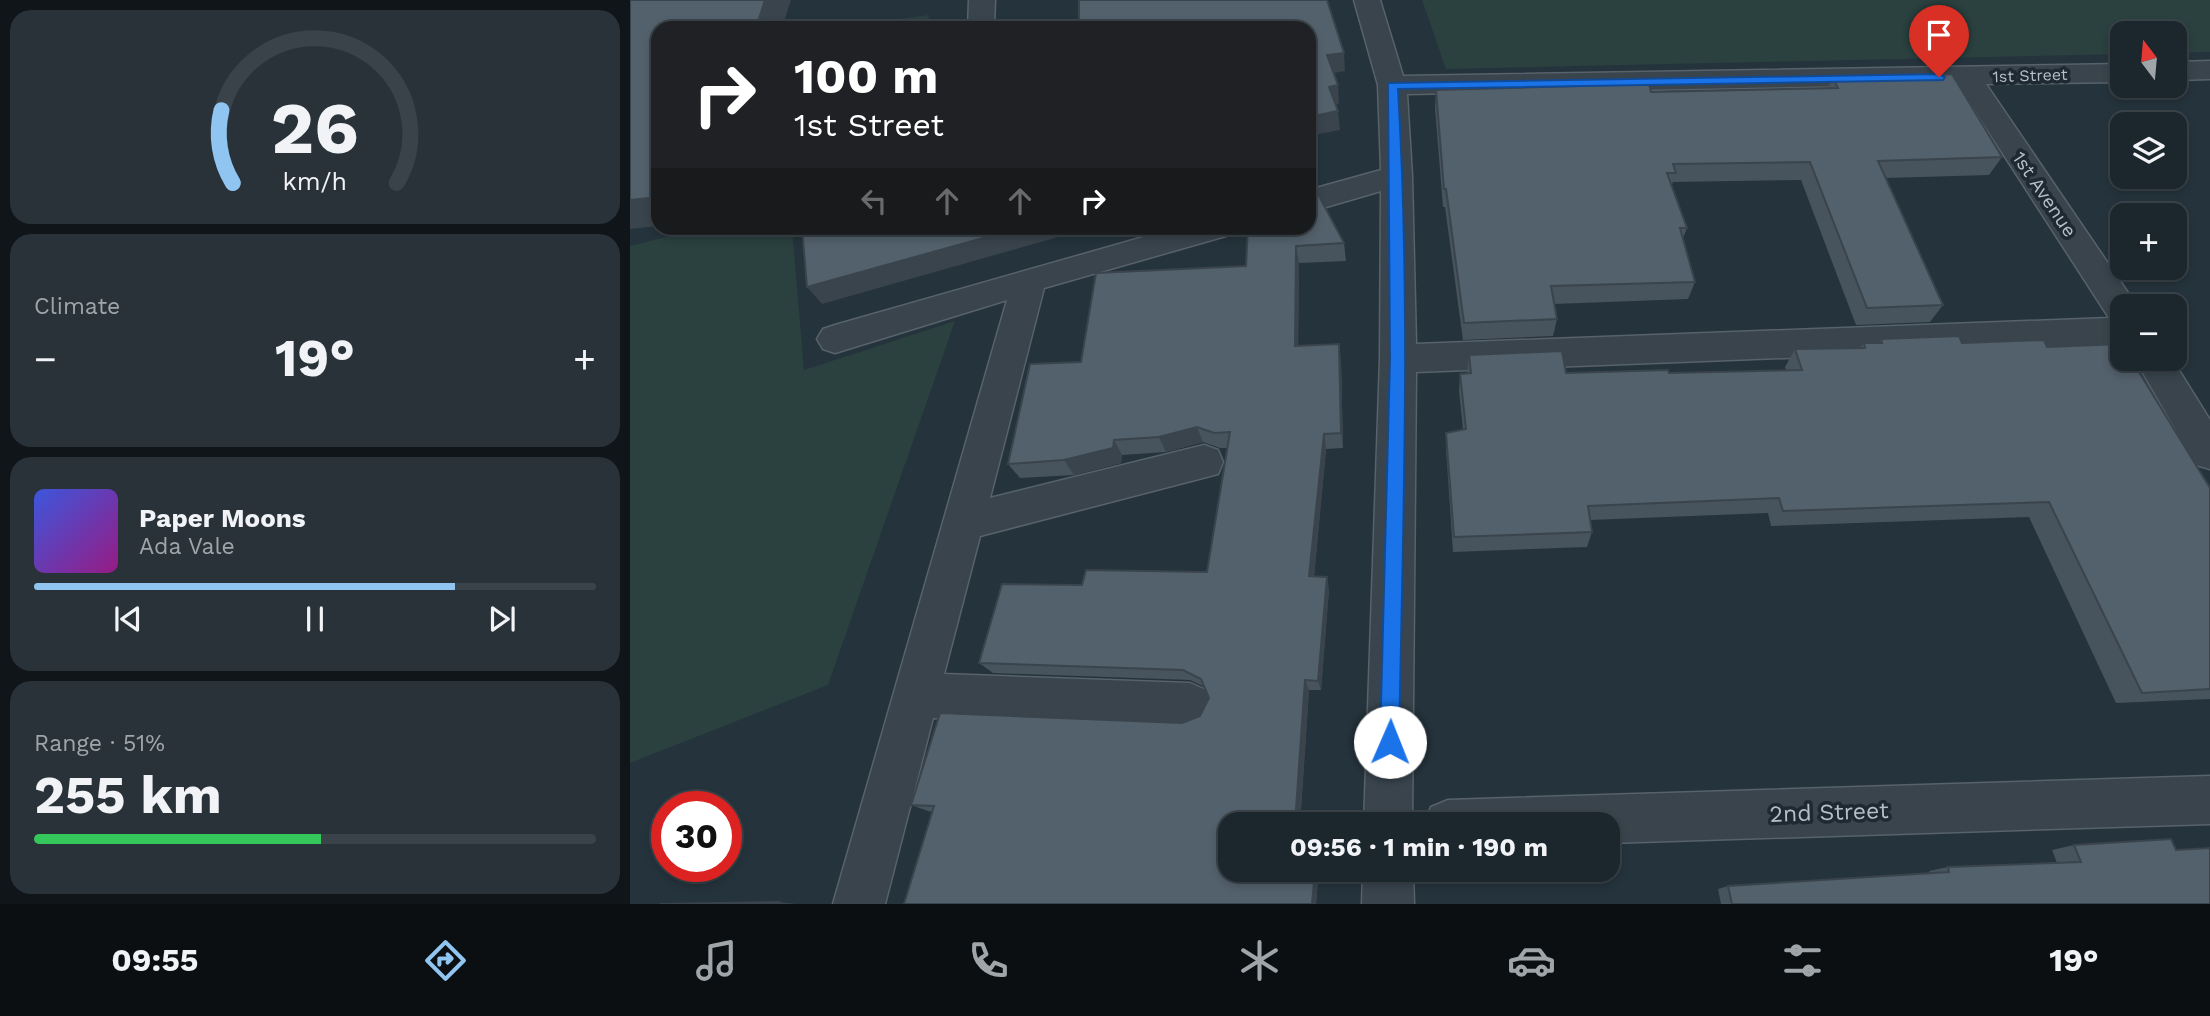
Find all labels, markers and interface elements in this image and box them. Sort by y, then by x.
pin [1909,5,1969,77]
icon: arrive [1920,16,1958,54]
north arrow [2110,21,2188,98]
map controls [2110,21,2187,371]
text: 100 m [794,47,938,105]
icon: right [679,49,770,140]
street label: 1st Street [1992,65,2068,86]
text: 26 [271,85,359,171]
text: 1st Street [794,106,944,144]
button: layers [2110,112,2187,189]
street label: 1st Avenue [2008,147,2082,241]
text: km/h [283,167,347,196]
icon: left [855,182,893,220]
icon: ahead [928,182,966,220]
icon: ahead [1001,182,1039,220]
icon: right [1074,182,1112,220]
button: + [2110,203,2187,280]
text: Climate [34,293,120,320]
button: − [2110,294,2187,371]
text: 19° [275,328,355,389]
text: − [34,337,57,381]
text: + [573,337,596,381]
text: Paper Moons [139,503,306,533]
text: Ada Vale [139,533,235,560]
icon: previous [109,600,147,638]
icon: pause [296,600,334,638]
icon: next [483,600,521,638]
position arrow [1353,705,1427,779]
text: Range · 51% [34,730,165,757]
text: 255 km [34,765,222,826]
speed limit sign: 30 [651,791,742,882]
street label: 2nd Street [1769,797,1889,828]
text: 09:56 · 1 min · 190 m [1290,832,1548,862]
icon: directions [421,936,470,985]
icon: music [692,936,741,985]
icon: phone [964,936,1013,985]
icon: climate [1235,936,1284,985]
icon: car [1507,936,1556,985]
icon: filters [1778,936,1827,985]
text: 09:55 [111,941,199,979]
text: 19° [2049,941,2099,979]

